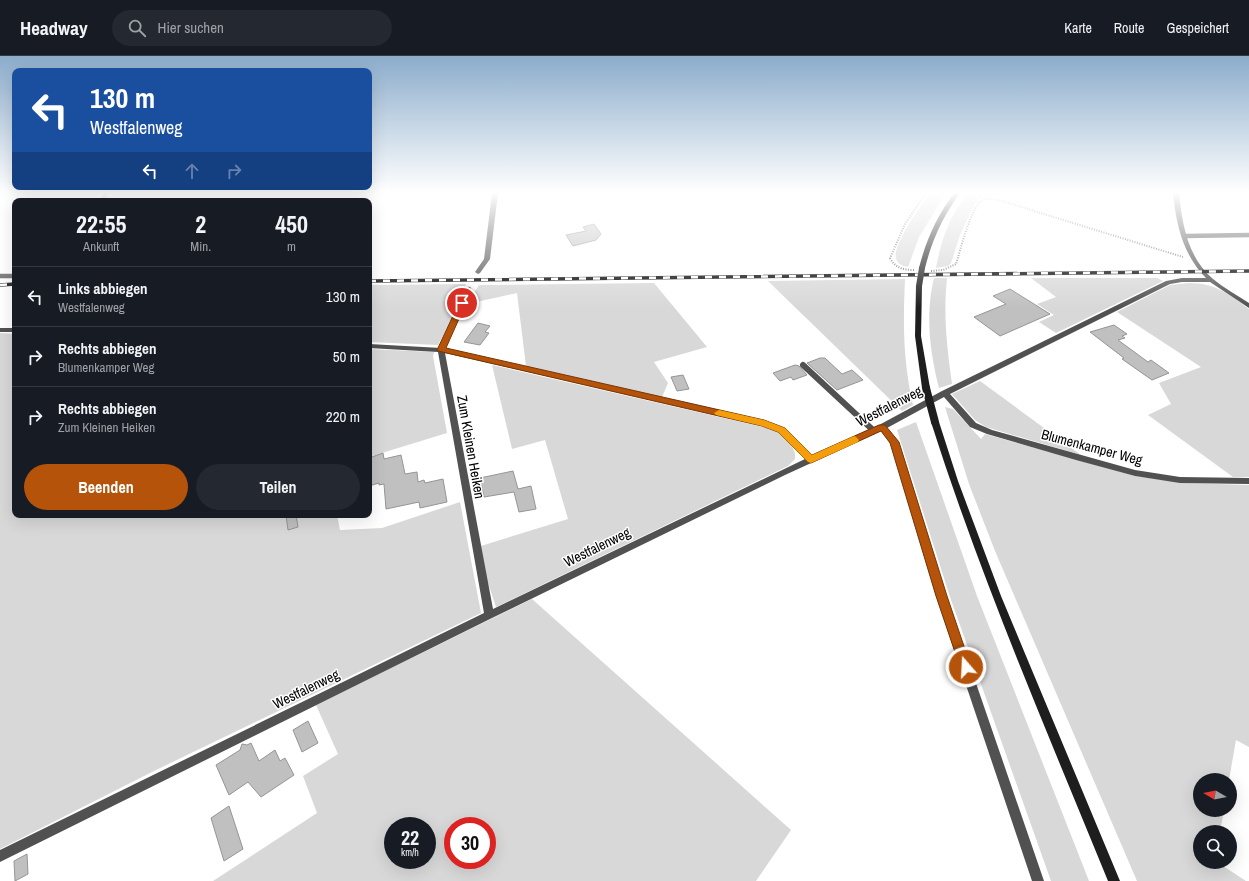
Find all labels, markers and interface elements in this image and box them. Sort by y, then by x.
search box [112,10,392,46]
text: Headway [20,15,88,41]
icon: search [126,17,148,39]
text: Hier suchen [158,17,224,38]
text: Karte [1064,19,1092,37]
text: Route [1114,19,1144,37]
text: Gespeichert [1166,19,1229,37]
text: 130 m [90,79,155,117]
icon: left [24,84,76,136]
text: Westfalenweg [90,115,182,140]
icon: left [139,160,161,182]
icon: ahead [181,160,203,182]
icon: right [223,160,245,182]
text: 22:55 [76,208,126,240]
text: 2 [195,208,206,240]
text: 450 [275,208,308,240]
text: Ankunft [83,238,119,255]
text: Min. [190,238,211,255]
text: m [287,238,296,255]
text: Links abbiegen [58,278,148,299]
icon: left [24,286,46,308]
text: 130 m [326,286,360,307]
pin [445,286,479,320]
icon: arrive [451,292,473,314]
text: Westfalenweg [58,299,125,316]
text: Rechts abbiegen [58,338,156,359]
icon: right [24,346,46,368]
text: 50 m [333,346,360,367]
text: Blumenkamper Weg [58,359,154,376]
street label: Westfalenweg [853,381,926,430]
street label: Zum Kleinen Heiken [453,394,489,500]
text: Rechts abbiegen [58,398,156,419]
icon: right [24,406,46,428]
text: 220 m [326,406,360,427]
text: Zum Kleinen Heiken [58,419,155,436]
street label: Blumenkamper Weg [1040,425,1145,469]
button: Beenden [24,464,188,510]
button: Teilen [196,464,360,510]
street label: Westfalenweg [561,523,634,571]
position arrow [945,646,987,688]
street label: Westfalenweg [270,665,343,713]
north arrow [1193,773,1237,817]
map controls [1193,773,1237,869]
speed limit sign: 30 [444,817,496,869]
text: 22 [401,824,419,851]
button: search [1193,825,1237,869]
text: km/h [401,846,419,859]

